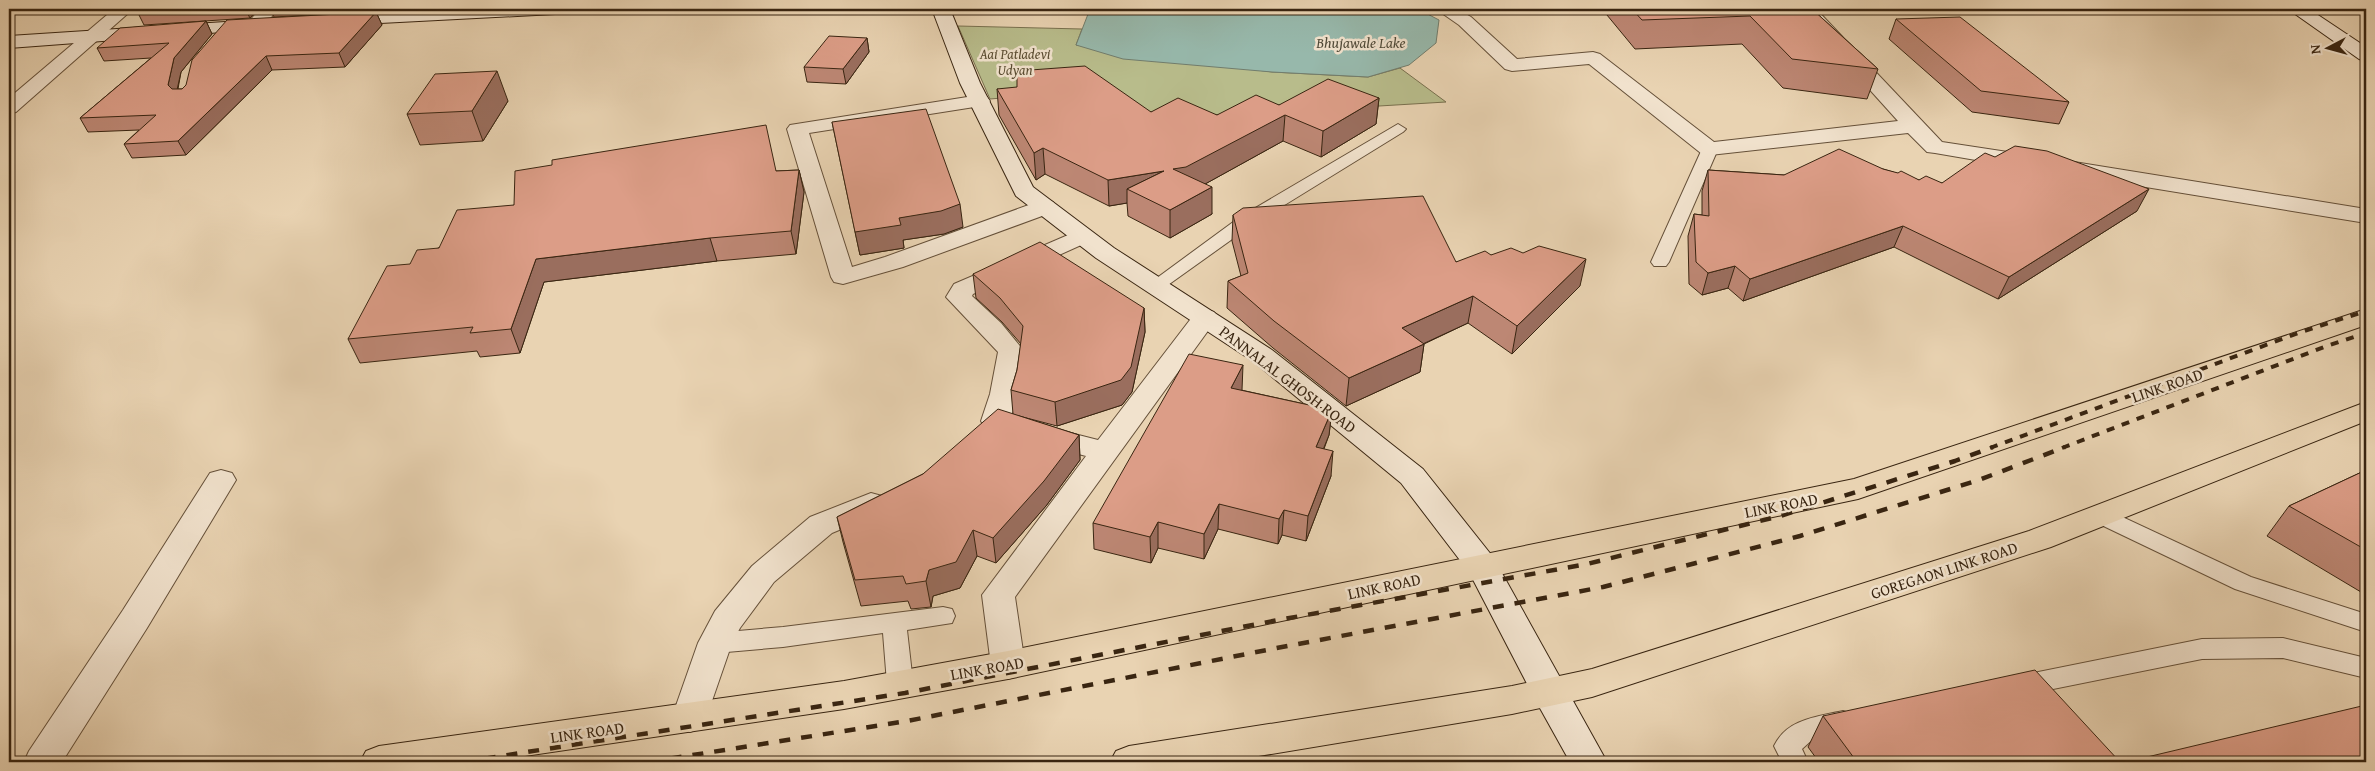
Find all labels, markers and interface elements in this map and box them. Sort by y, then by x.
north arrow [2302,22,2352,72]
water label: Bhujawale Lake [1315,32,1406,53]
text: N [2305,43,2326,55]
park label: Aai Patladevi Udyan [979,44,1051,80]
street label: PANNALAL GHOSH ROAD [1214,319,1362,439]
street label: LINK ROAD [2128,362,2206,408]
street label: LINK ROAD [1742,486,1820,524]
street label: GOREGAON LINK ROAD [1867,535,2021,605]
street label: LINK ROAD [1345,567,1423,605]
street label: LINK ROAD [948,650,1026,686]
street label: LINK ROAD [549,715,626,749]

